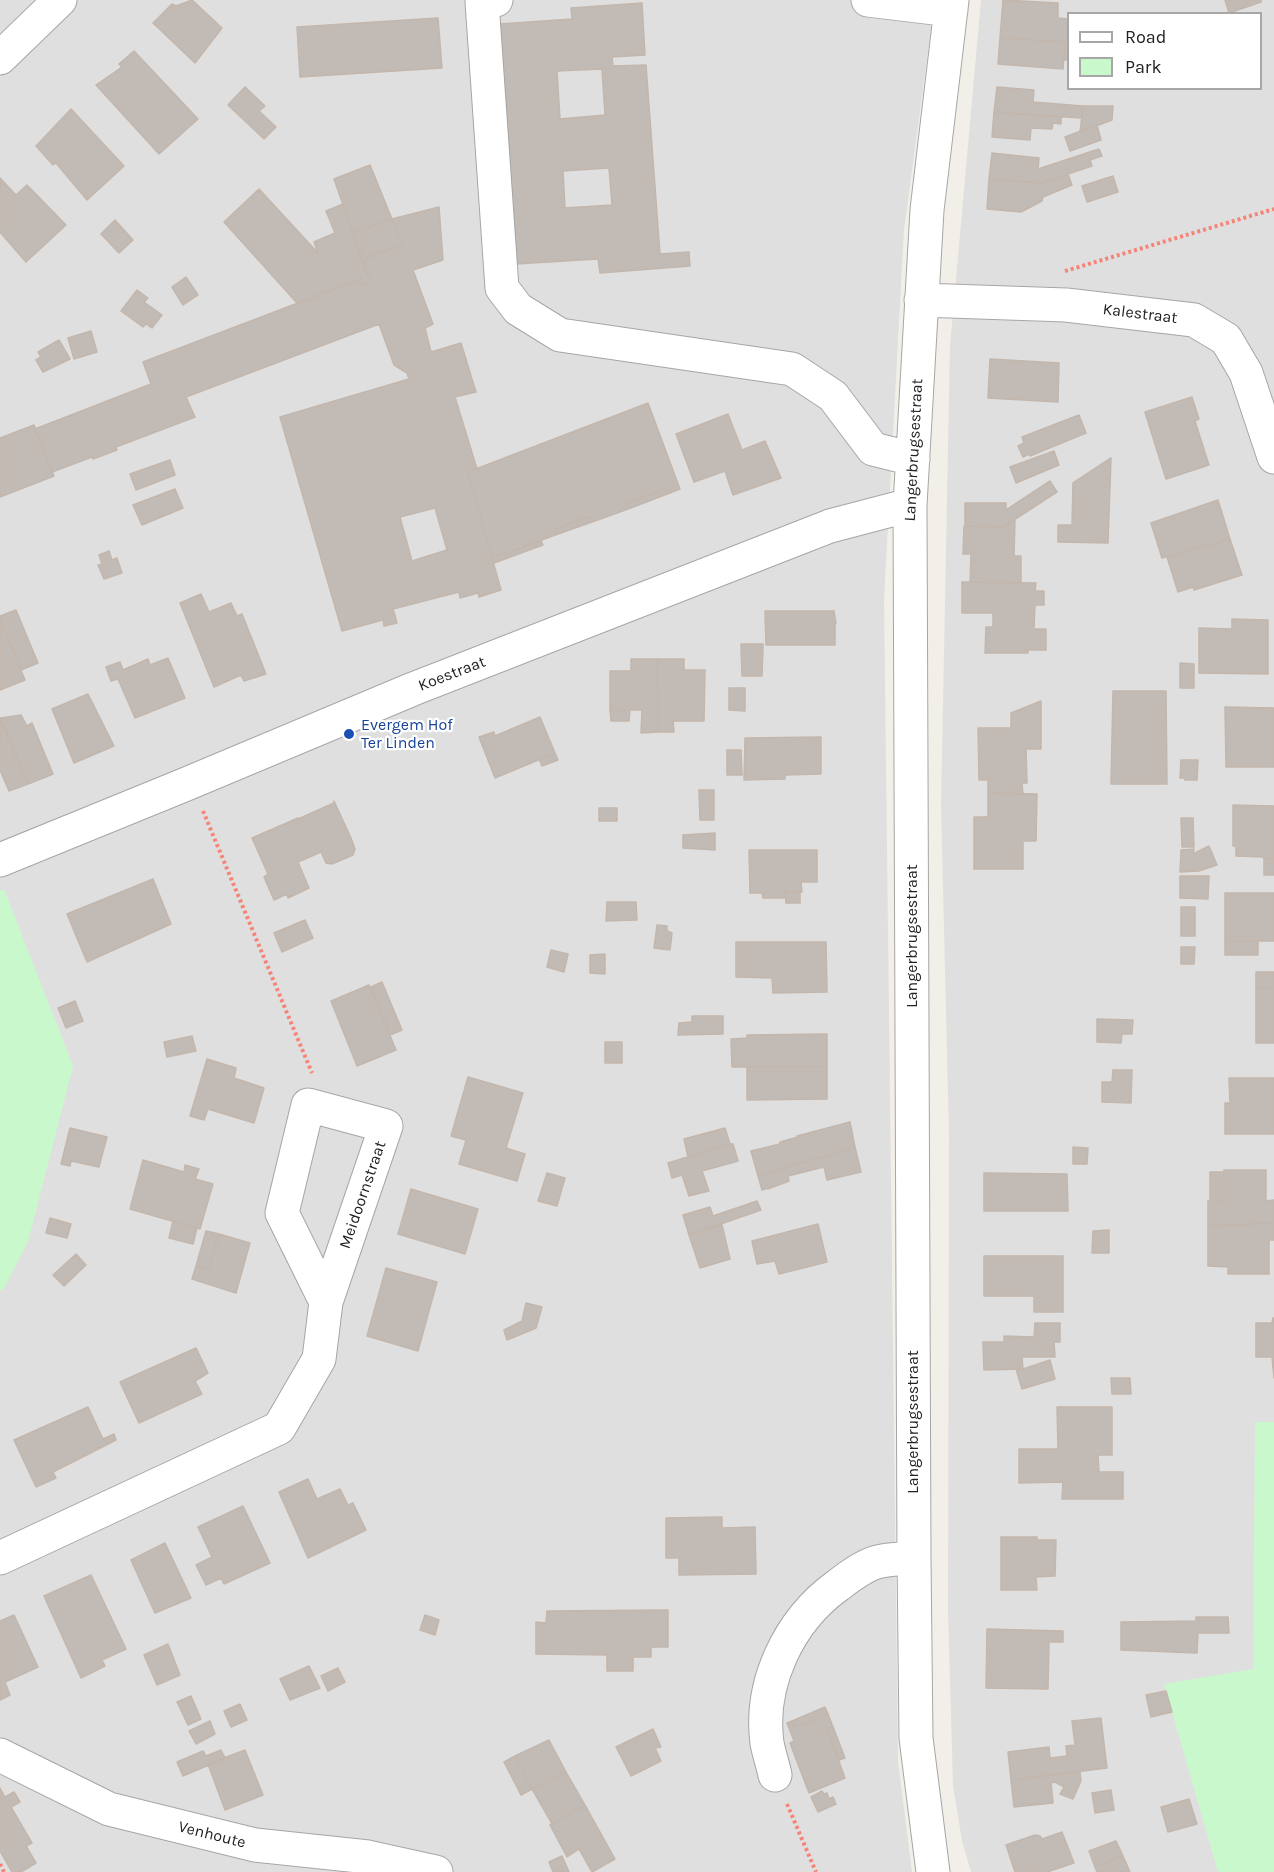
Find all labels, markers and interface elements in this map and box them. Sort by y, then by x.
legend [1067,12,1262,90]
text: Road [1125,26,1166,48]
text: Park [1125,56,1162,78]
street label: Kalestraat [1102,300,1178,328]
street label: Langerbrugsestraat [901,378,927,522]
street label: Koestraat [416,652,488,696]
place label: Evergem Hof Ter Linden [361,715,453,753]
marker: Evergem Hof Ter Linden [342,727,356,741]
street label: Langerbrugsestraat [902,864,922,1008]
street label: Meidoornstraat [336,1139,390,1251]
street label: Langerbrugsestraat [903,1350,923,1494]
street label: Venhoute [176,1817,248,1853]

